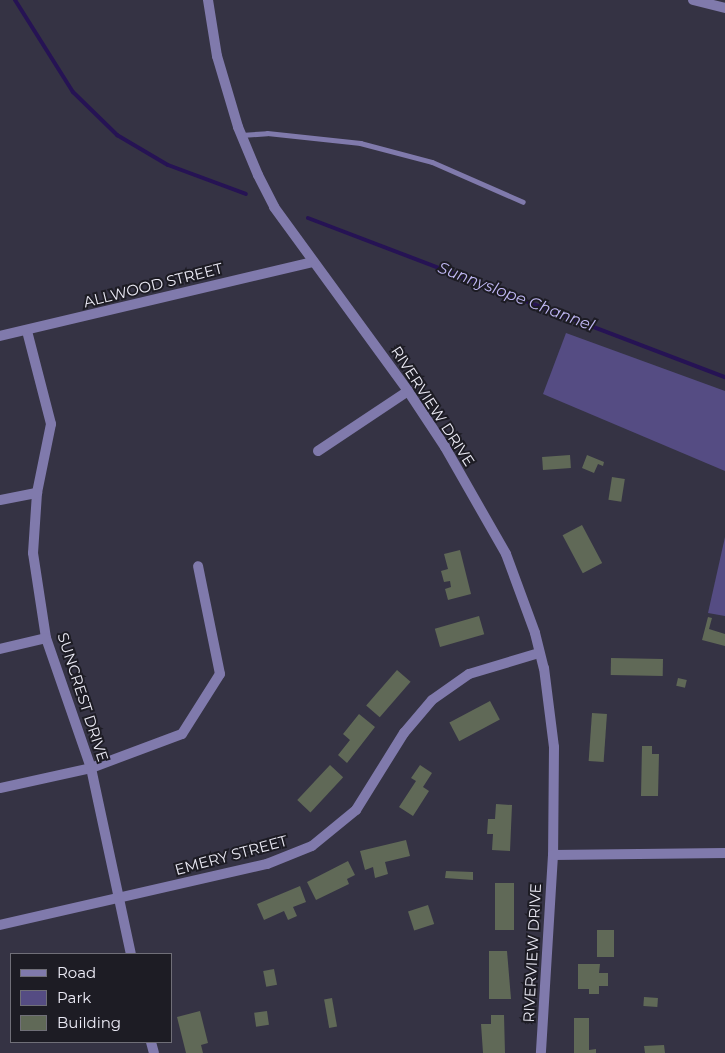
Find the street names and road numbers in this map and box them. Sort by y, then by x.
street label: ALLWOOD STREET [82,259,224,311]
street label: RIVERVIEW DRIVE [388,343,478,469]
street label: SUNCREST DRIVE [54,630,112,764]
street label: EMERY STREET [173,831,289,879]
street label: RIVERVIEW DRIVE [519,883,545,1023]

